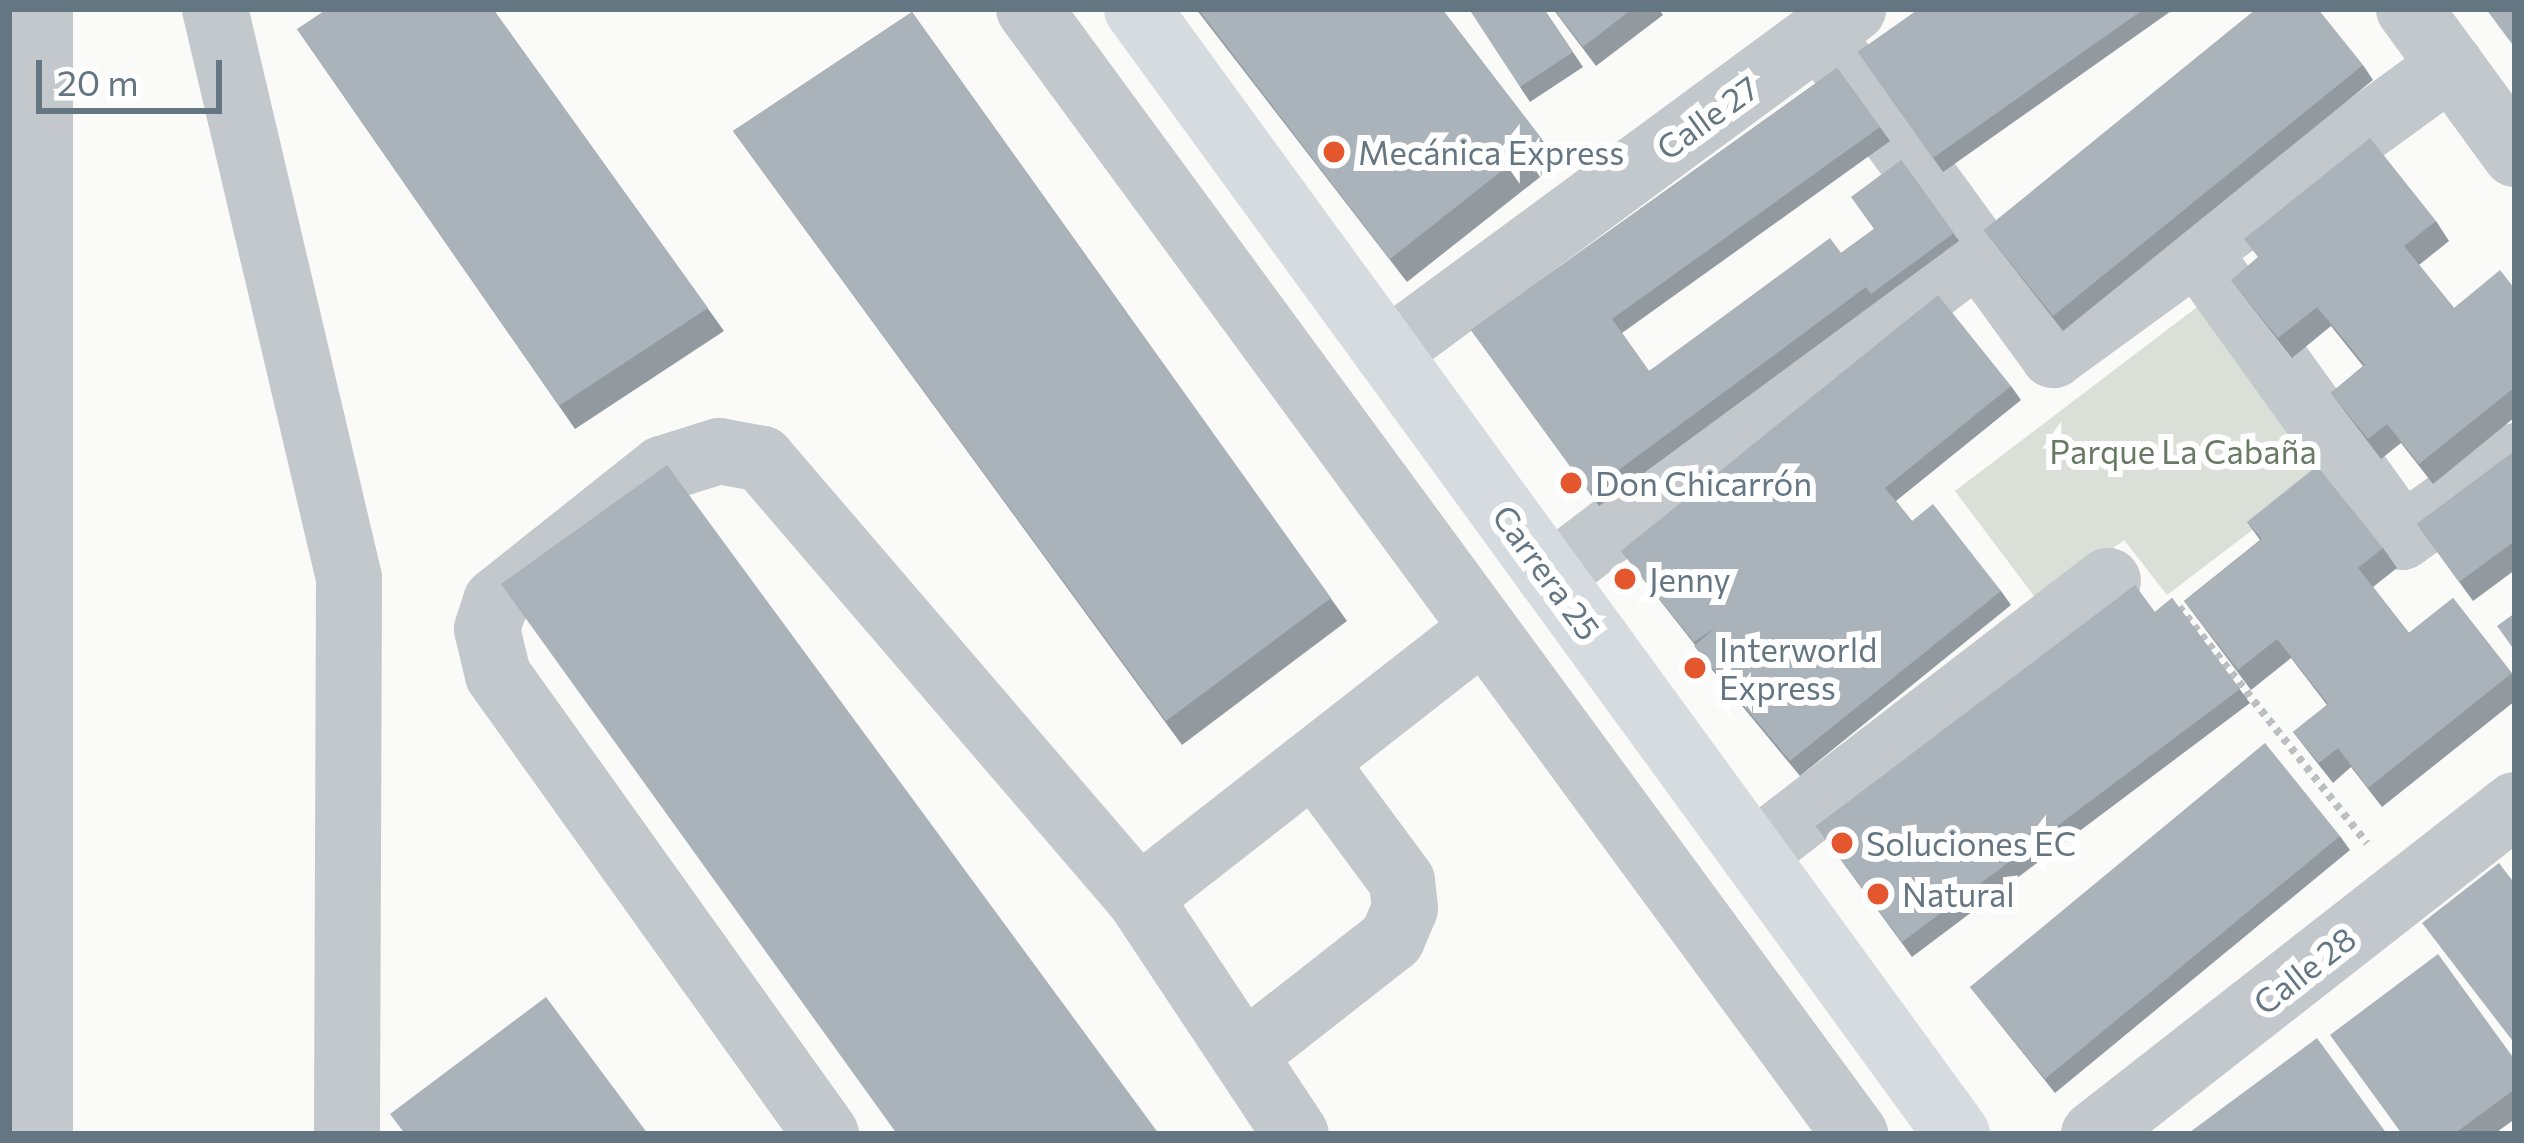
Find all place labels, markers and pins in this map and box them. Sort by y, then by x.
place label: Mecánica Express [1358,132,1624,172]
marker: Mecánica Express [1321,139,1347,165]
place label: Don Chicarrón [1595,463,1812,503]
marker: Don Chicarrón [1558,470,1584,496]
place label: Jenny [1649,559,1731,599]
marker: Jenny [1612,566,1638,592]
place label: Interworld Express [1719,629,1877,707]
marker: Interworld Express [1682,655,1708,681]
place label: Soluciones EC [1866,823,2076,863]
marker: Soluciones EC [1829,830,1855,856]
place label: Natural [1902,874,2015,914]
marker: Natural [1865,881,1891,907]

